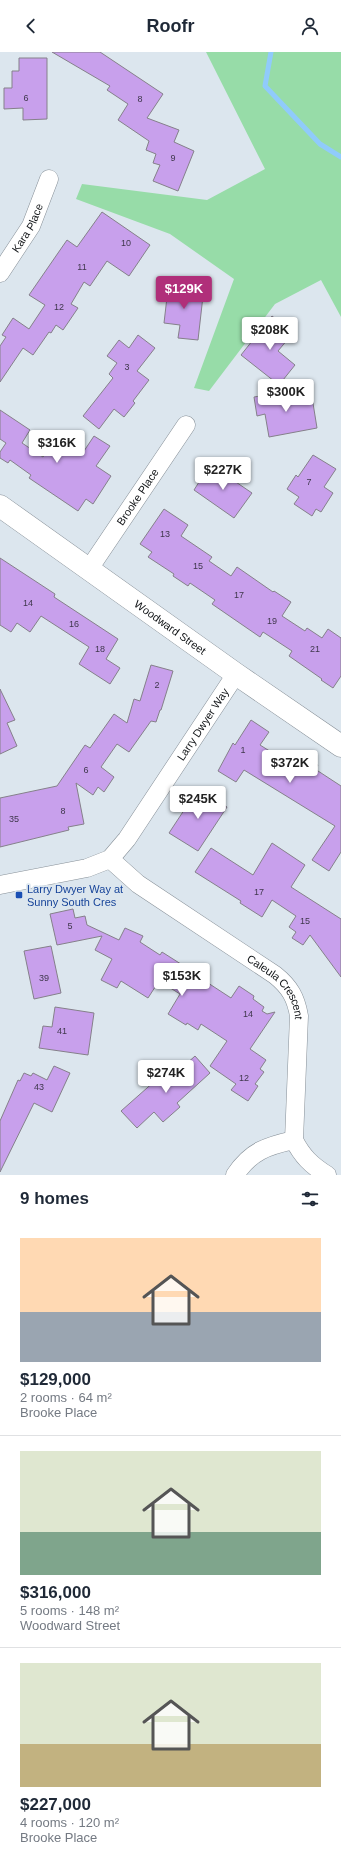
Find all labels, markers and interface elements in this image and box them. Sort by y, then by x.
icon: back [20,15,42,37]
icon: person [299,15,321,37]
text: Roofr [147,16,195,36]
house number: 6 [23,93,29,103]
house number: 8 [137,94,143,104]
house number: 9 [170,153,176,163]
street label: Kara Place [9,202,45,255]
house number: 10 [121,238,131,248]
house number: 11 [77,262,87,272]
pin: $129K [156,276,212,310]
text: $129K [165,281,203,296]
house number: 12 [54,302,64,312]
pin: $208K [242,317,298,351]
text: $208K [251,322,289,337]
house number: 3 [124,362,130,372]
pin: $300K [258,379,314,413]
text: $300K [267,384,305,399]
pin: $316K [29,430,85,464]
text: $316K [38,435,76,450]
pin: $227K [195,457,251,491]
text: $227K [204,462,242,477]
street label: Brooke Place [114,466,161,527]
house number: 7 [306,477,312,487]
house number: 13 [160,529,170,539]
house number: 15 [193,561,203,571]
house number: 17 [234,590,244,600]
house number: 14 [23,598,33,608]
street label: Woodward Street [132,598,208,657]
house number: 19 [267,616,277,626]
house number: 16 [69,619,79,629]
house number: 18 [95,644,105,654]
house number: 21 [310,644,320,654]
house number: 2 [154,680,160,690]
street label: Larry Dwyer Way [175,686,231,763]
house number: 1 [240,745,246,755]
pin: $372K [262,750,318,784]
text: $372K [271,755,309,770]
house number: 6 [83,765,89,775]
pin: $245K [170,786,226,820]
text: $245K [179,791,217,806]
house number: 8 [60,806,66,816]
house number: 35 [9,814,19,824]
place label: Larry Dwyer Way at Sunny South Cres [27,883,123,908]
house number: 17 [254,887,264,897]
marker: Larry Dwyer Way at Sunny South Cres [14,890,24,900]
house number: 15 [300,916,310,926]
house number: 5 [67,921,73,931]
street label: Caleula Crescent [245,952,305,1020]
pin: $153K [154,963,210,997]
text: $153K [163,968,201,983]
house number: 39 [39,973,49,983]
house number: 14 [243,1009,253,1019]
house number: 41 [57,1026,67,1036]
pin: $274K [138,1060,194,1094]
text: $274K [147,1065,185,1080]
house number: 12 [239,1073,249,1083]
house number: 43 [34,1082,44,1092]
icon: filters [299,1188,321,1210]
text: 9 homes [20,1189,89,1208]
icon: home [135,1264,207,1336]
text: $129,000 [20,1370,91,1389]
text: 2 rooms · 64 m² [20,1390,112,1405]
text: Brooke Place [20,1405,97,1420]
icon: home [135,1477,207,1549]
text: $316,000 [20,1583,91,1602]
text: 5 rooms · 148 m² [20,1603,119,1618]
text: Woodward Street [20,1618,120,1633]
icon: home [135,1689,207,1761]
text: $227,000 [20,1795,91,1814]
text: 4 rooms · 120 m² [20,1815,119,1830]
text: Brooke Place [20,1830,97,1845]

